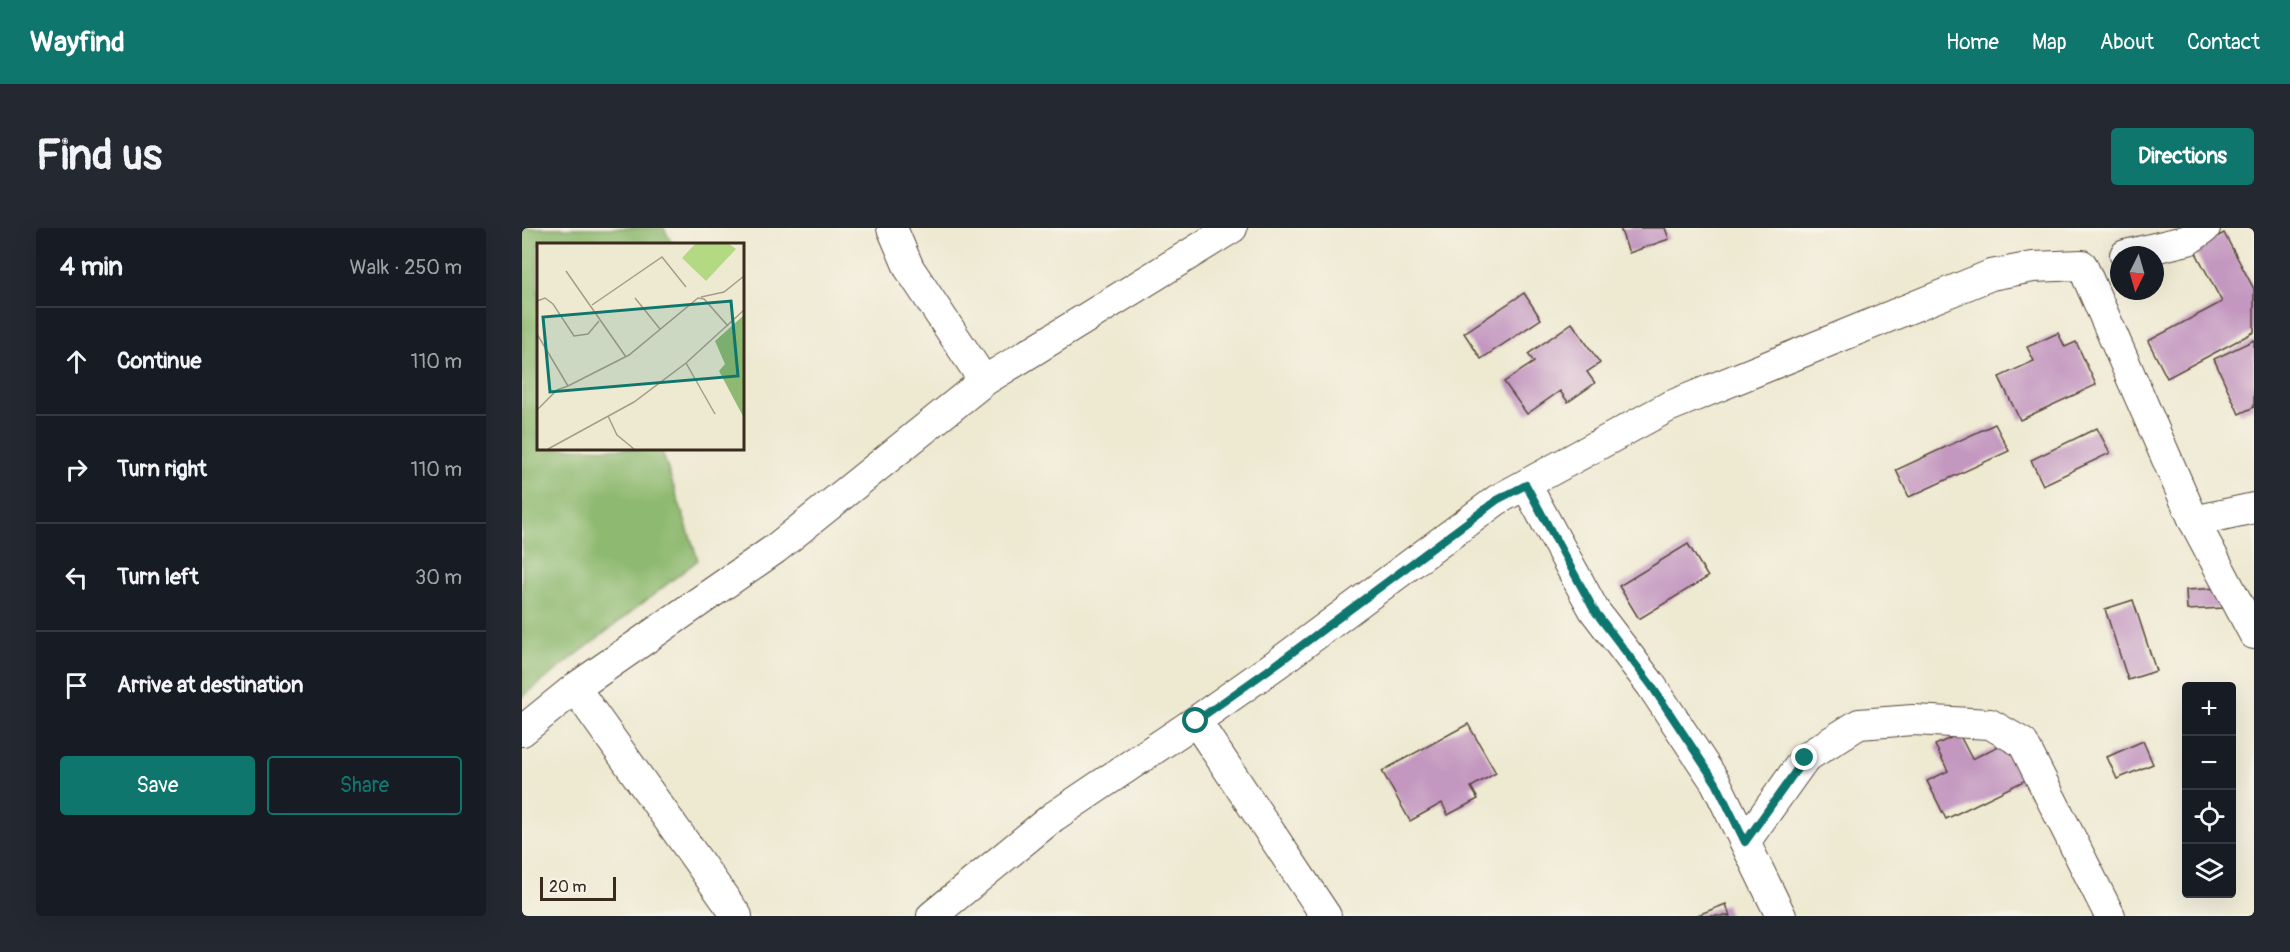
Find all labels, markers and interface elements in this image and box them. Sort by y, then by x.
text: Wayfind [30,25,125,60]
text: Home [1946,29,1999,56]
text: Map [2032,29,2067,56]
text: About [2100,29,2154,56]
text: Contact [2187,29,2260,56]
button: Directions [2111,128,2254,185]
text: Find us [36,130,162,182]
inset map [537,243,744,450]
north arrow [2110,246,2164,300]
text: 4 min [60,251,123,283]
text: Walk · 250 m [350,255,462,280]
icon: ahead [60,345,93,378]
text: Continue [117,347,201,375]
text: 110 m [411,349,462,374]
icon: right [60,453,93,486]
text: Turn right [117,455,207,483]
text: 110 m [411,457,462,482]
icon: left [60,561,93,594]
text: Turn left [117,563,199,591]
text: 30 m [415,565,462,590]
icon: arrive [60,669,93,702]
text: Arrive at destination [117,671,303,699]
map controls [2182,682,2236,898]
button: + [2182,682,2236,736]
route start [1182,707,1208,733]
button: − [2182,736,2236,790]
route end [1791,744,1817,770]
button: Save [60,756,255,815]
button: Share [267,756,462,815]
button: locate [2182,790,2236,844]
button: layers [2182,844,2236,898]
scale bar [540,874,616,902]
text: 20 m [549,877,587,897]

